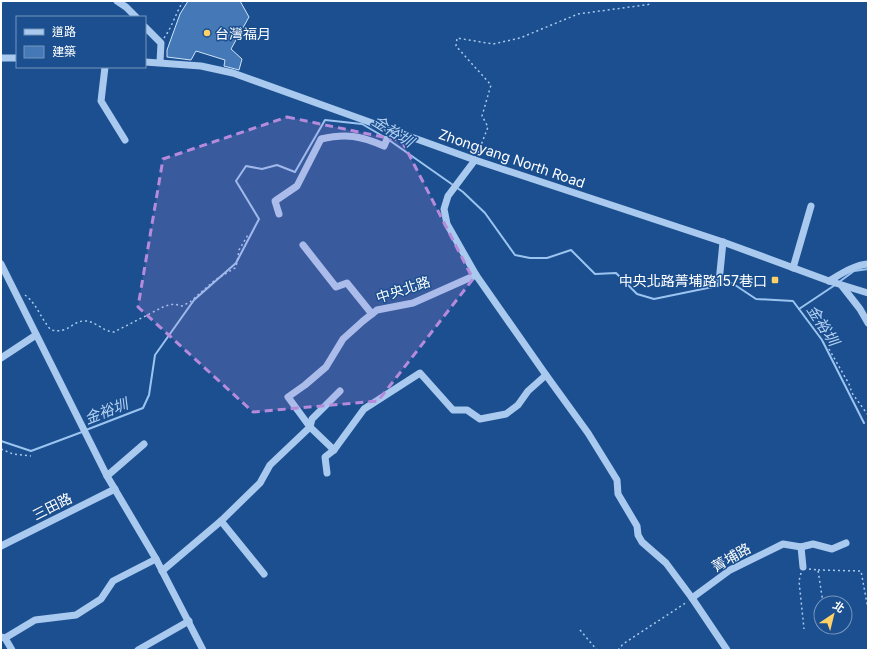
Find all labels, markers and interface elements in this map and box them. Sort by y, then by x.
legend [16,16,146,68]
text: 道路 [52,24,76,39]
place label: 台灣福月 [215,25,271,42]
marker: 台灣福月 [202,28,212,38]
text: 建築 [52,44,76,59]
water label: 金裕圳 [369,111,419,152]
street label: Zhongyang North Road [437,125,587,191]
street label: 中央北路 [374,272,432,306]
place label: 中央北路菁埔路157巷口 [619,272,767,289]
marker: 中央北路菁埔路157巷口 [770,275,780,285]
water label: 金裕圳 [803,301,844,351]
water label: 金裕圳 [82,393,132,428]
street label: 三田路 [29,489,75,523]
street label: 菁埔路 [709,539,753,575]
north arrow [813,595,853,635]
text: 北 [830,598,847,616]

